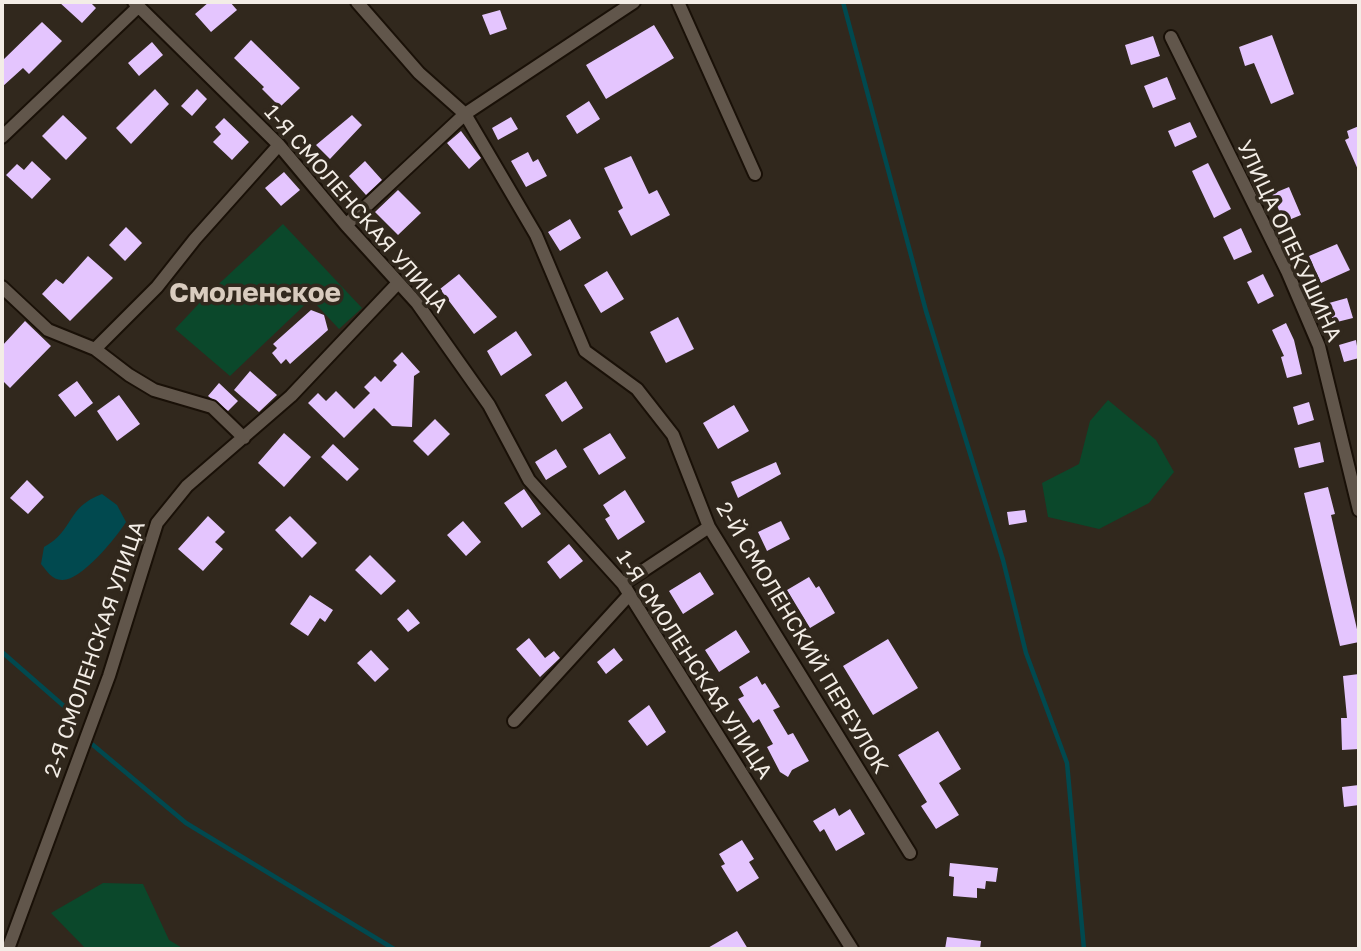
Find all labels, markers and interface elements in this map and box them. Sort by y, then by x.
street label: 1-Я СМОЛЕНСКАЯ УЛИЦА [259,100,453,318]
street label: УЛИЦА ОПЕКУШИНА [1231,136,1347,346]
district label: Смоленское [169,276,341,310]
street label: 2-Й СМОЛЕНСКИЙ ПЕРЕУЛОК [711,498,893,778]
street label: 2-Я СМОЛЕНСКАЯ УЛИЦА [39,518,151,780]
street label: 1-Я СМОЛЕНСКАЯ УЛИЦА [611,546,777,784]

